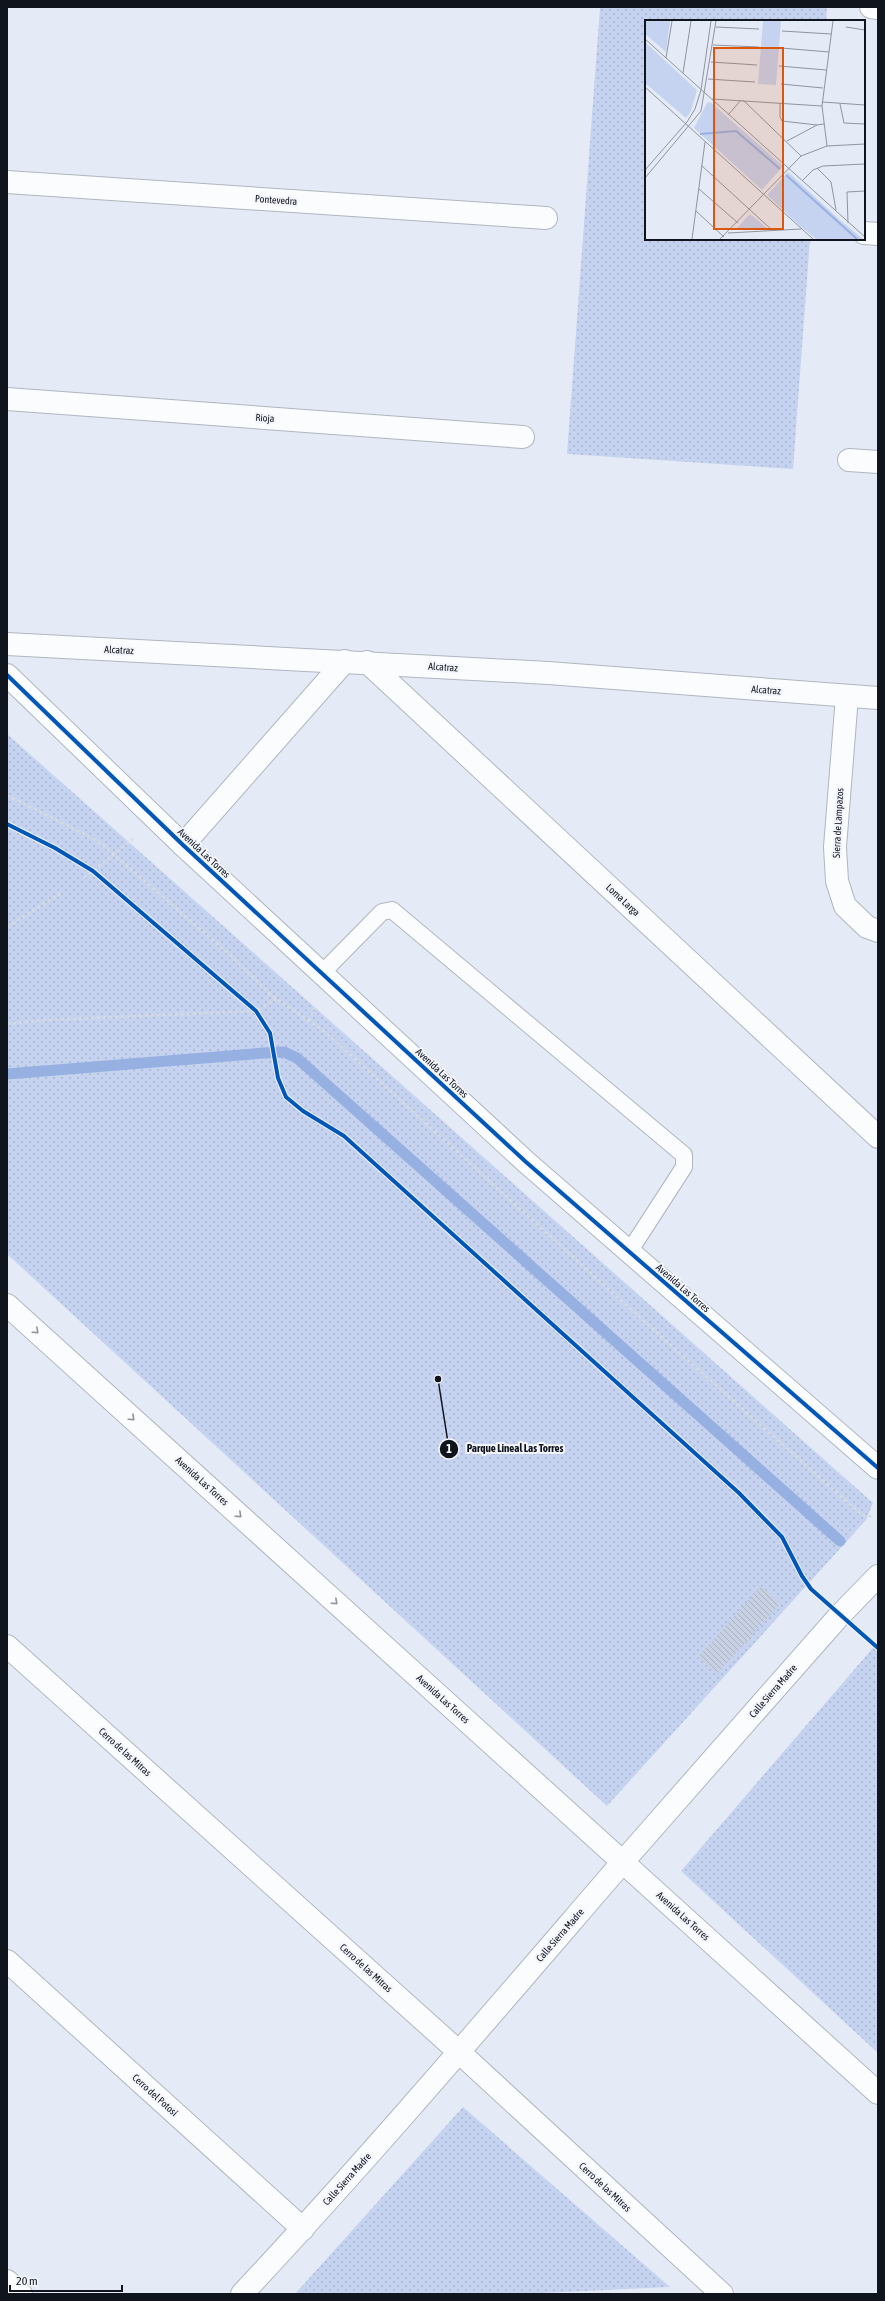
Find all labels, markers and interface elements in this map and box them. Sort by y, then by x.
inset map [645,20,865,240]
street label: Pontevedra [255,193,298,207]
street label: Rioja [255,412,275,424]
street label: Alcatraz [104,644,135,656]
street label: Alcatraz [428,660,459,674]
street label: Alcatraz [751,683,782,697]
street label: Sierra de Lampazos [831,787,845,858]
street label: Avenida Las Torres [176,826,233,880]
street label: Loma Larga [604,882,642,918]
street label: Avenida Las Torres [414,1046,471,1100]
street label: Avenida Las Torres [654,1262,712,1315]
one-way arrow [31,1326,39,1334]
one-way arrow [128,1413,135,1420]
callout: Parque Lineal Las Torres [439,1437,572,1460]
text: 1 [446,1442,452,1456]
text: Parque Lineal Las Torres [467,1442,563,1454]
street label: Avenida Las Torres [173,1454,231,1508]
one-way arrow [234,1510,242,1517]
one-way arrow [331,1597,338,1604]
street label: Calle Sierra Madre [747,1662,799,1720]
street label: Avenida Las Torres [414,1672,472,1726]
street label: Cerro de las Mitras [97,1726,154,1779]
street label: Avenida Las Torres [654,1889,712,1943]
street label: Calle Sierra Madre [534,1906,586,1964]
street label: Cerro de las Mitras [338,1942,395,1995]
street label: Cerro del Potosí [130,2072,180,2119]
street label: Calle Sierra Madre [321,2150,374,2207]
street label: Cerro de las Mitras [577,2160,633,2214]
scale bar [10,2267,122,2293]
text: 20 m [16,2274,38,2288]

